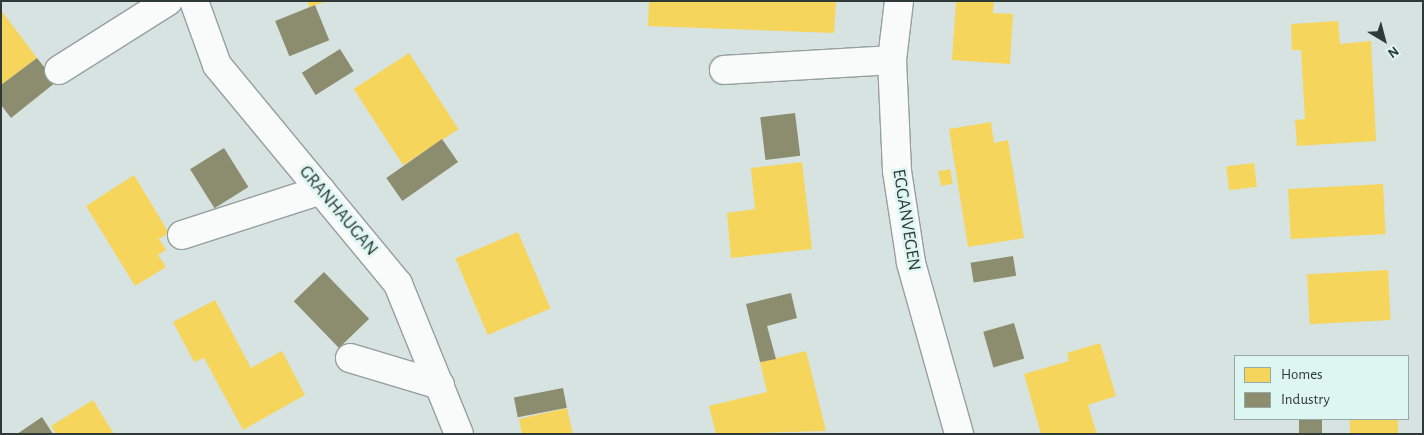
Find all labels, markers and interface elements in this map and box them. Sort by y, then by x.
north arrow [1359,15,1409,65]
text: N [1385,43,1401,60]
street label: GRANHAUGAN [294,162,382,260]
street label: EGGANVEGEN [887,168,925,272]
legend [1234,355,1409,420]
text: Homes [1281,367,1323,382]
text: Industry [1281,392,1330,407]

